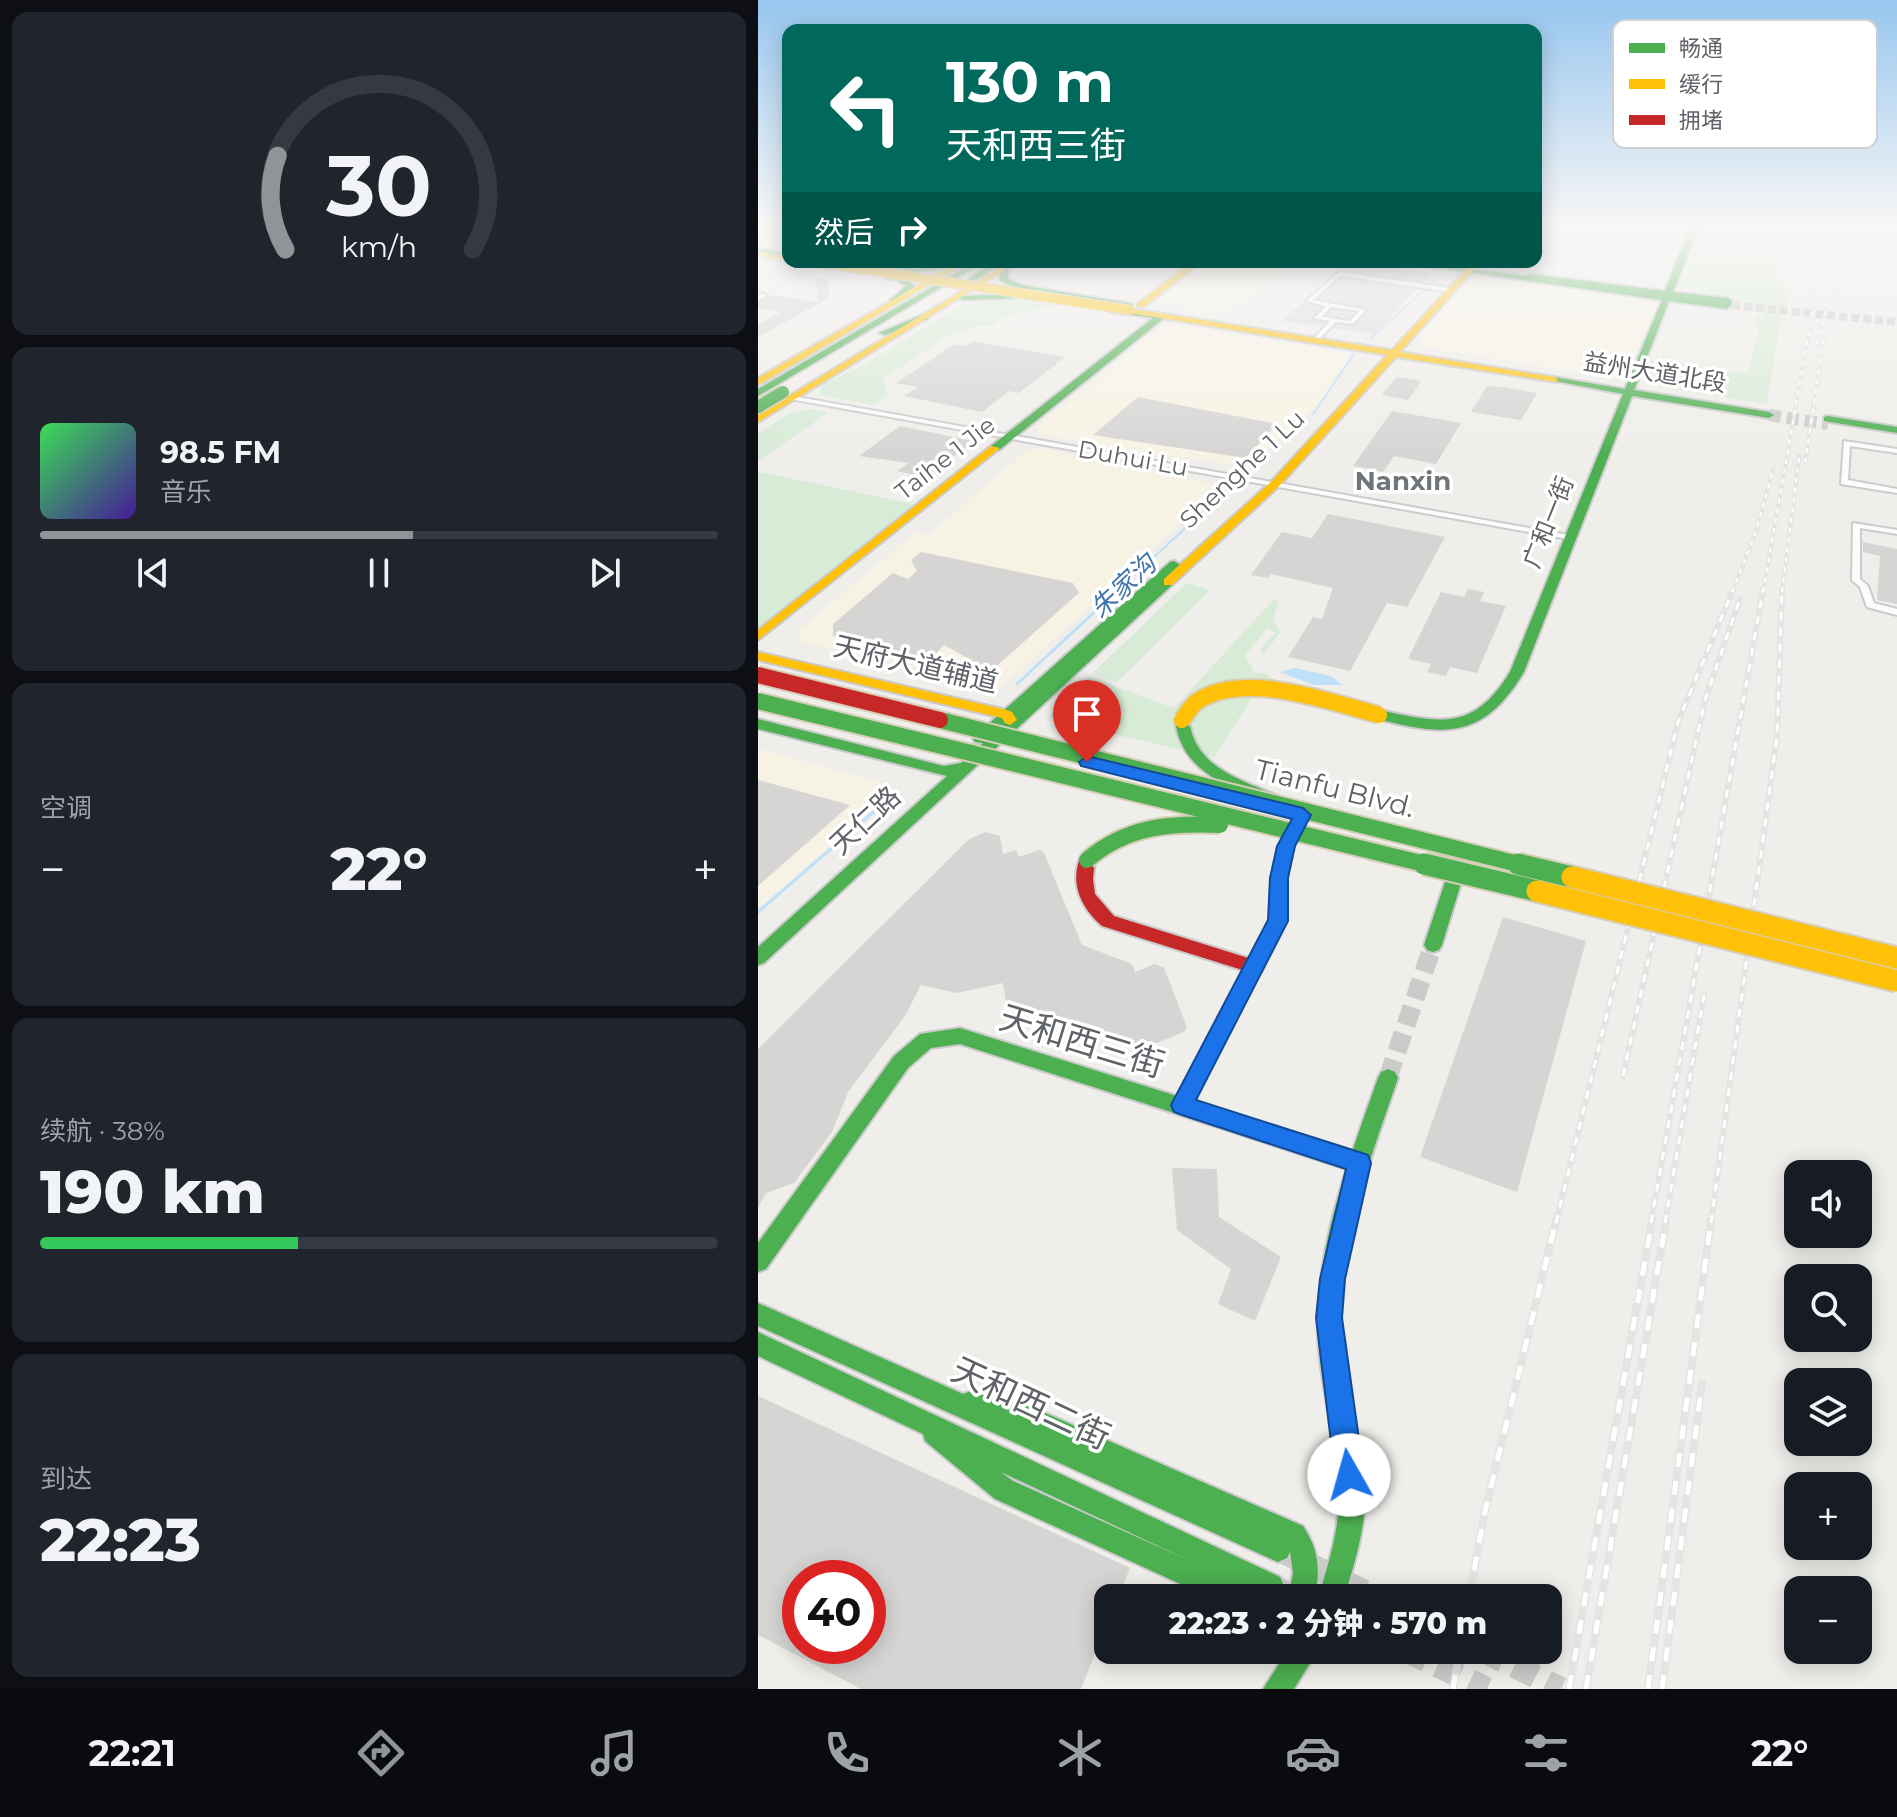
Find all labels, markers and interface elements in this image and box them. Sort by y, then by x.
legend [1613,20,1877,148]
text: 畅通 [1679,35,1723,62]
text: 130 m [946,48,1114,116]
icon: left [814,56,918,160]
text: 缓行 [1679,71,1723,98]
text: 拥堵 [1679,107,1723,134]
text: 天和西三街 [946,123,1126,167]
text: 30 [325,134,432,236]
icon: right [890,208,934,252]
text: 然后 [814,214,874,251]
text: km/h [341,229,417,264]
street label: 益州大道北段 [1582,346,1728,398]
street label: Shenghe 1 Lu [1174,404,1310,534]
street label: Taihe 1 Jie [889,410,1001,506]
text: 98.5 FM [160,434,281,471]
street label: Duhui Lu [1076,434,1190,482]
district label: Nanxin [1355,465,1451,497]
street label: 广和一街 [1517,472,1579,572]
text: 音乐 [160,476,212,508]
water label: 朱家沟 [1084,546,1165,624]
icon: previous [131,551,175,595]
icon: pause [357,551,401,595]
icon: next [583,551,627,595]
street label: 天府大道辅道 [830,629,1002,699]
pin [1053,680,1121,762]
icon: arrive [1065,692,1109,736]
street label: Tianfu Blvd. [1252,752,1418,824]
street label: 天仁路 [823,779,907,861]
text: 空调 [40,792,92,824]
text: 22° [331,832,427,905]
text: − [40,842,65,896]
text: + [693,842,718,896]
street label: 天和西三街 [995,996,1169,1086]
text: 续航 · 38% [40,1115,165,1147]
text: 190 km [40,1155,265,1228]
map controls [1784,1160,1872,1664]
button: sound [1784,1160,1872,1248]
button: search [1784,1264,1872,1352]
street label: 天和西二街 [945,1348,1117,1458]
button: layers [1784,1368,1872,1456]
position arrow [1307,1433,1391,1517]
text: 到达 [40,1463,92,1495]
button: + [1784,1472,1872,1560]
text: 22:23 [40,1503,201,1576]
speed limit sign: 40 [782,1560,886,1664]
button: − [1784,1576,1872,1664]
text: 22:23 · 2 分钟 · 570 m [1169,1605,1487,1642]
icon: directions [353,1725,409,1781]
icon: music [586,1725,642,1781]
icon: phone [819,1725,875,1781]
icon: climate [1052,1725,1108,1781]
icon: car [1285,1725,1341,1781]
icon: filters [1518,1725,1574,1781]
text: 22:21 [89,1731,176,1775]
text: 22° [1751,1731,1808,1775]

